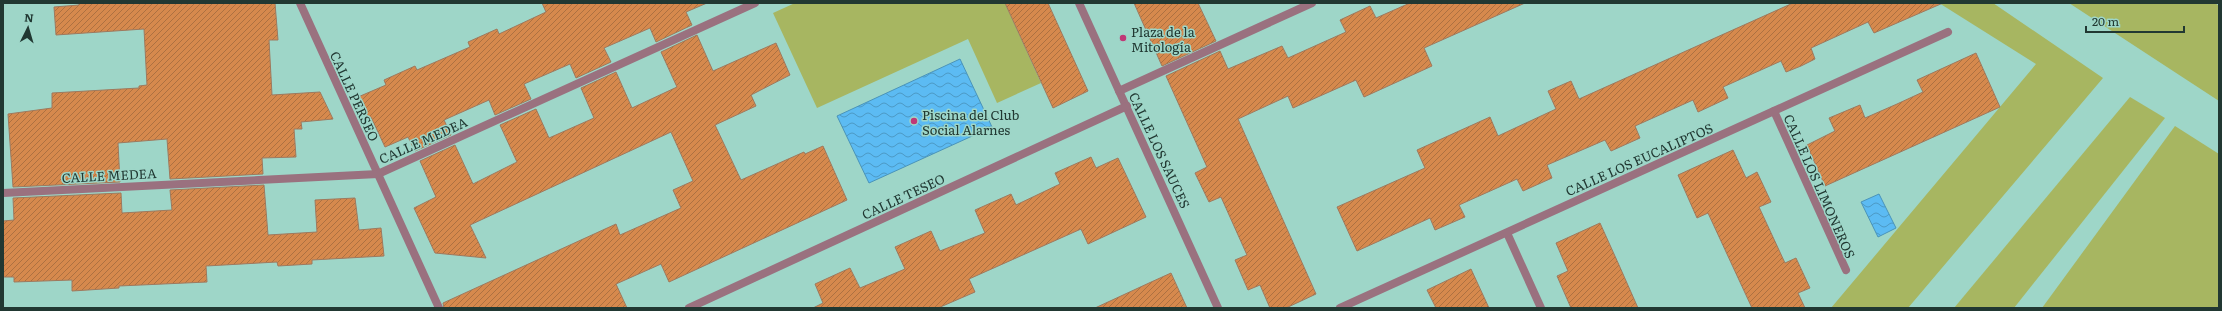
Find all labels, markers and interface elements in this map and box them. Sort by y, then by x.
north arrow [8,8,48,48]
scale bar [2086,8,2184,34]
text: N [24,9,34,25]
text: 20 m [2092,12,2119,30]
place label: Plaza de la Mitología [1131,22,1195,56]
marker: Plaza de la Mitología [1118,33,1128,43]
street label: CALLE PERSEO [326,48,384,144]
street label: CALLE LOS SAUCES [1125,89,1195,211]
place label: Piscina del Club Social Alarnes [922,105,1019,139]
street label: CALLE LOS LIMONEROS [1780,111,1861,261]
street label: CALLE MEDEA [376,112,471,168]
marker: Piscina del Club Social Alarnes [909,116,919,126]
street label: CALLE LOS EUCALIPTOS [1562,118,1716,200]
street label: CALLE MEDEA [61,163,157,187]
street label: CALLE TESEO [858,168,948,224]

